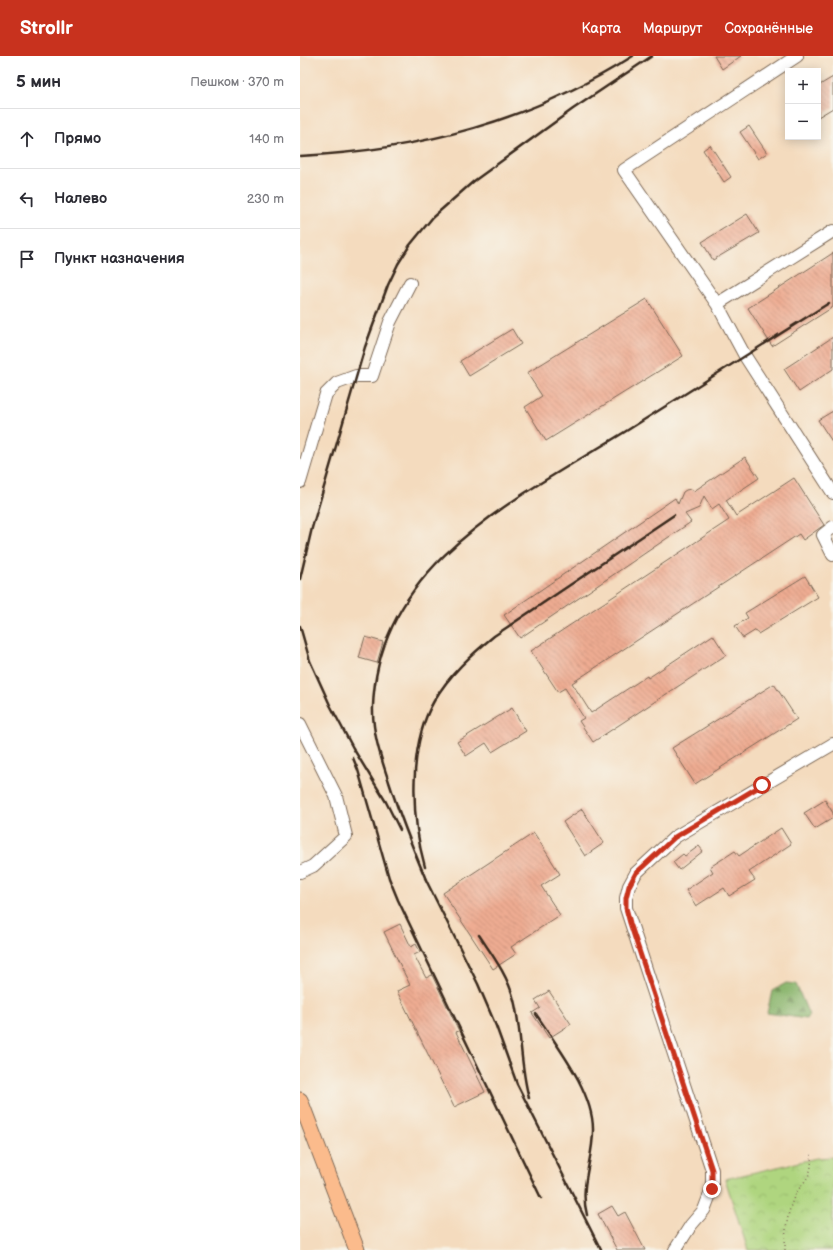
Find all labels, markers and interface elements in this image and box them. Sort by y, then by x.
text: Strollr [20,17,73,40]
text: Карта [582,20,621,37]
text: Маршрут [643,20,703,37]
text: Сохранённые [725,20,813,37]
map controls [785,68,821,140]
button: + [785,68,821,104]
text: 5 мин [16,72,61,92]
text: Пешком · 370 m [190,74,284,90]
button: − [785,104,821,140]
icon: ahead [16,128,38,150]
text: Прямо [54,129,101,148]
text: 140 m [249,131,284,147]
icon: left [16,188,38,210]
text: Налево [54,189,107,208]
text: 230 m [247,191,284,207]
icon: arrive [16,248,38,270]
text: Пункт назначения [54,249,185,268]
route start [753,776,771,794]
route end [703,1180,721,1198]

